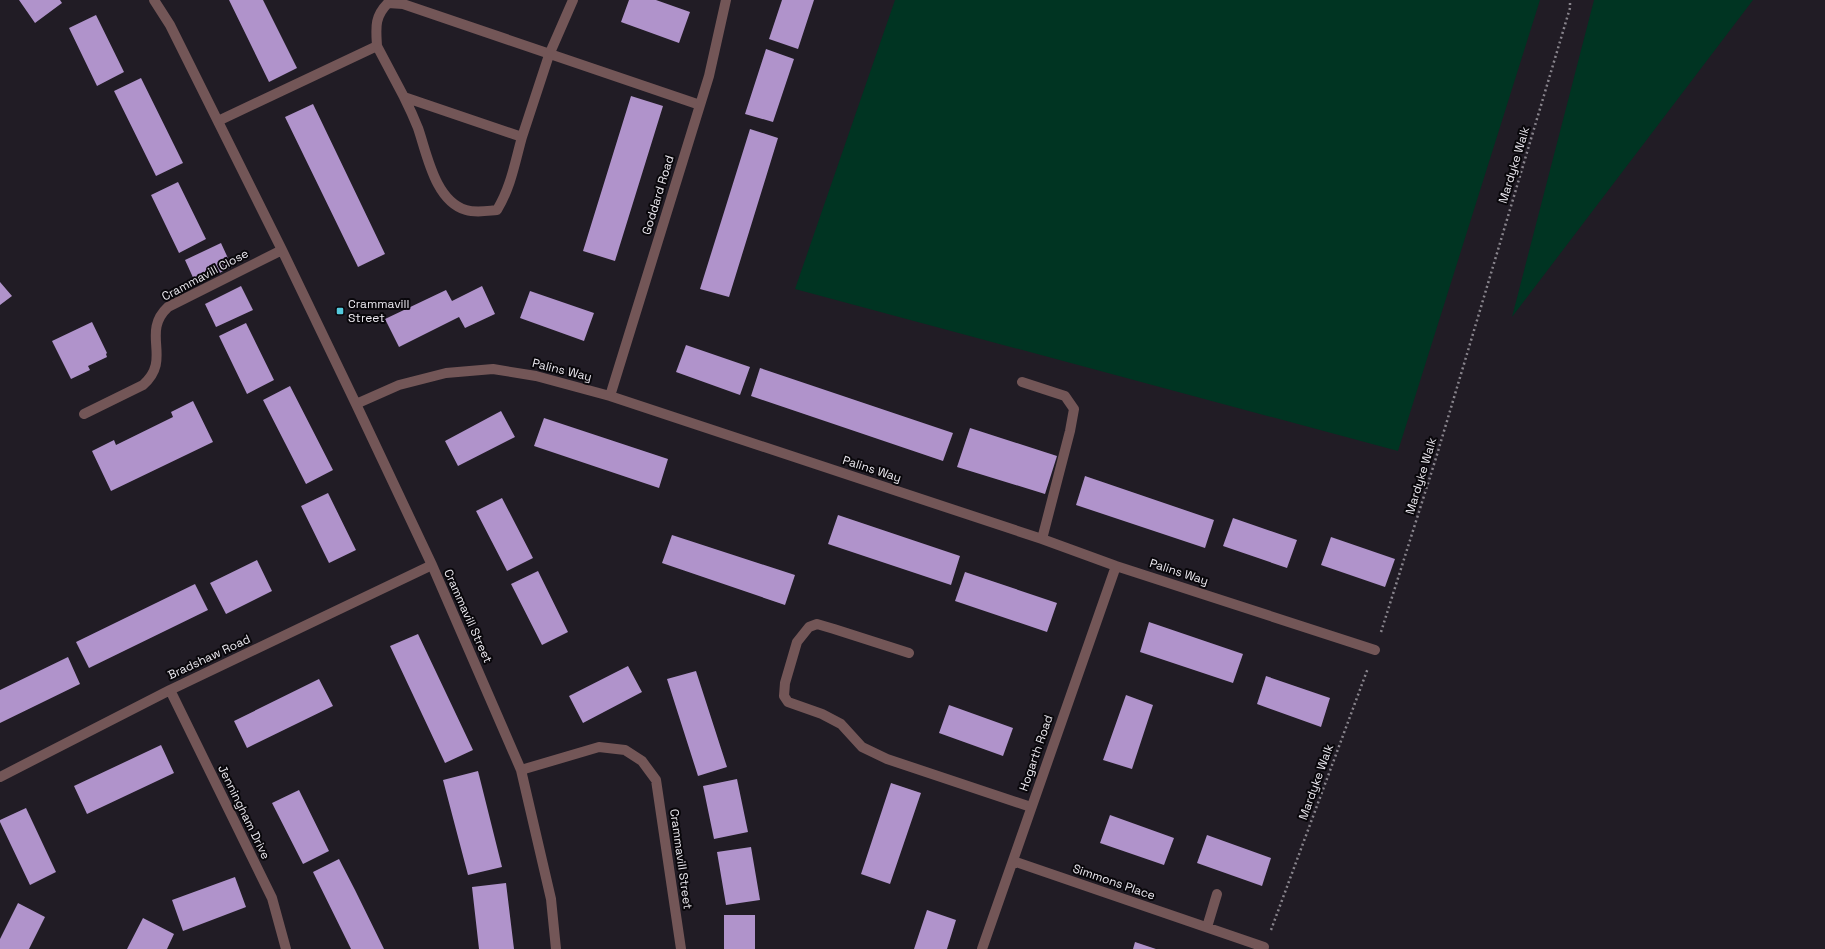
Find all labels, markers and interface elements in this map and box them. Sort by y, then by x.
street label: Mardyke Walk [1495,124,1533,205]
street label: Goddard Road [638,153,678,237]
street label: Crammavill Close [159,245,251,305]
place label: Crammavill Street [348,296,409,326]
marker: Crammavill Street [335,306,345,316]
street label: Palins Way [530,355,594,385]
street label: Mardyke Walk [1402,435,1440,516]
street label: Palins Way [841,452,903,486]
street label: Palins Way [1148,555,1210,589]
street label: Crammavill Street [440,567,496,665]
street label: Bradshaw Road [165,631,253,683]
street label: Hogarth Road [1015,713,1057,793]
street label: Mardyke Walk [1295,741,1337,822]
street label: Jenningham Drive [214,762,274,862]
street label: Crammavill Street [666,808,696,910]
street label: Simmons Place [1071,860,1157,904]

